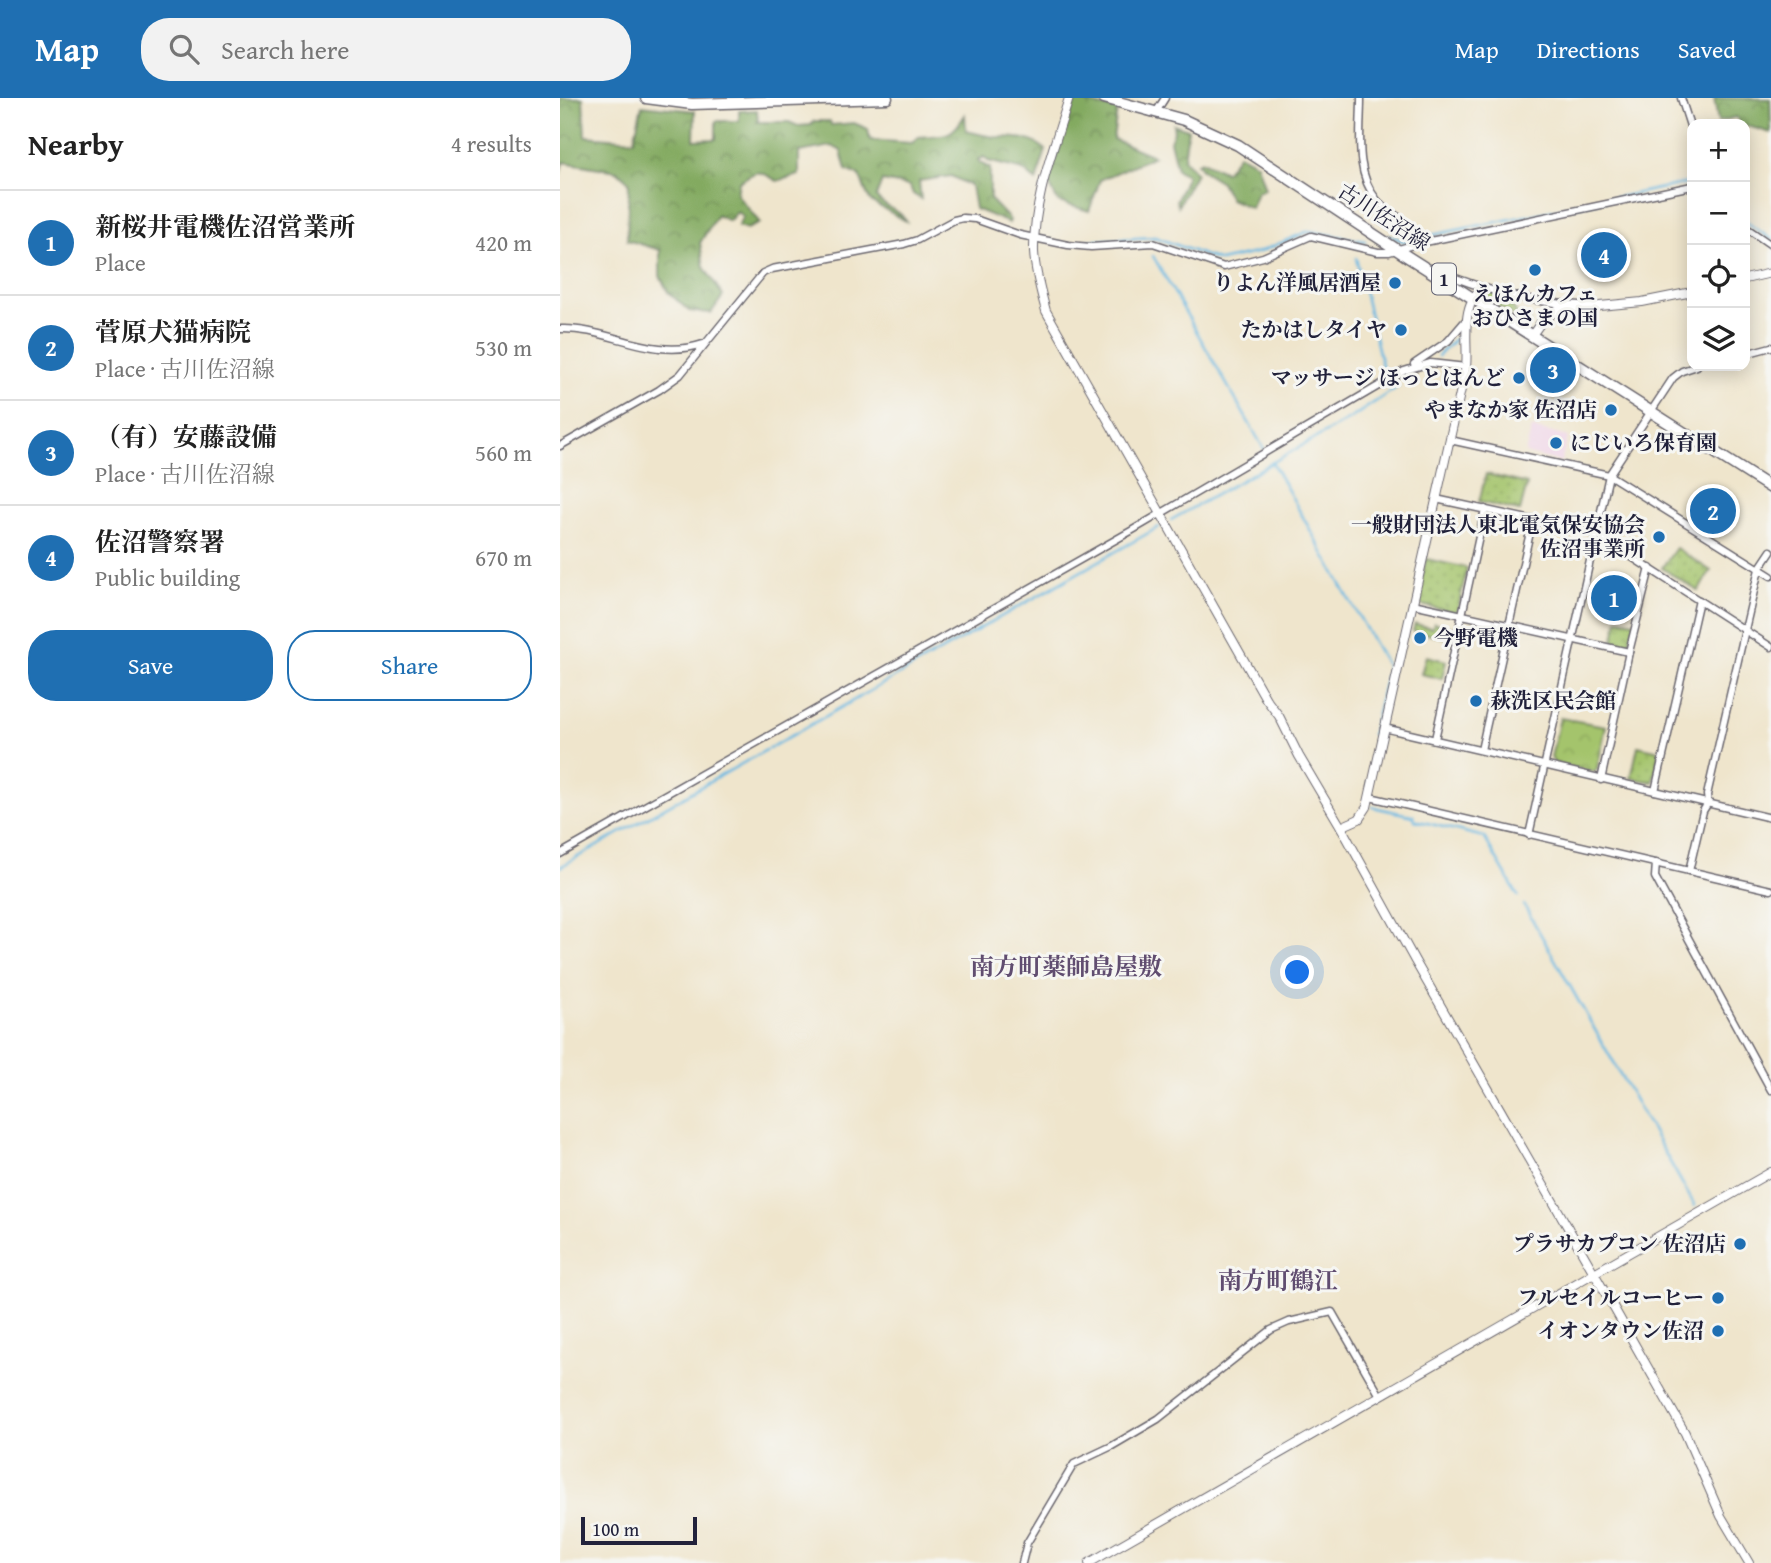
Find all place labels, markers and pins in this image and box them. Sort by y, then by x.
pin: 4 [1581,229,1627,281]
marker: えほんカフェ おひさまの国 [1527,262,1543,278]
place label: りよん洋風居酒屋 [1213,267,1381,298]
marker: りよん洋風居酒屋 [1387,275,1403,291]
place label: えほんカフェ おひさまの国 [1472,278,1598,333]
place label: たかはしタイヤ [1240,314,1387,345]
marker: たかはしタイヤ [1393,322,1409,338]
pin: 3 [1530,344,1576,396]
place label: マッサージ ほっとはんど [1271,362,1505,393]
marker: マッサージ ほっとはんど [1511,370,1527,386]
place label: やまなか家 佐沼店 [1424,394,1597,425]
marker: やまなか家 佐沼店 [1603,402,1619,418]
place label: にじいろ保育園 [1570,427,1717,458]
marker: にじいろ保育園 [1548,435,1564,451]
pin: 2 [1690,485,1736,537]
place label: 一般財団法人東北電気保安協会 佐沼事業所 [1351,509,1645,564]
marker: 一般財団法人東北電気保安協会 佐沼事業所 [1651,529,1667,545]
pin: 1 [1591,572,1637,624]
place label: 今野電機 [1434,622,1518,653]
marker: 今野電機 [1412,630,1428,646]
place label: 萩洗区民会館 [1490,685,1616,716]
marker: 萩洗区民会館 [1468,693,1484,709]
place label: プラサカプコン 佐沼店 [1513,1228,1726,1259]
marker: プラサカプコン 佐沼店 [1732,1236,1748,1252]
place label: フルセイルコーヒー [1517,1282,1704,1313]
marker: フルセイルコーヒー [1710,1290,1726,1306]
place label: イオンタウン佐沼 [1537,1315,1704,1346]
marker: イオンタウン佐沼 [1710,1323,1726,1339]

